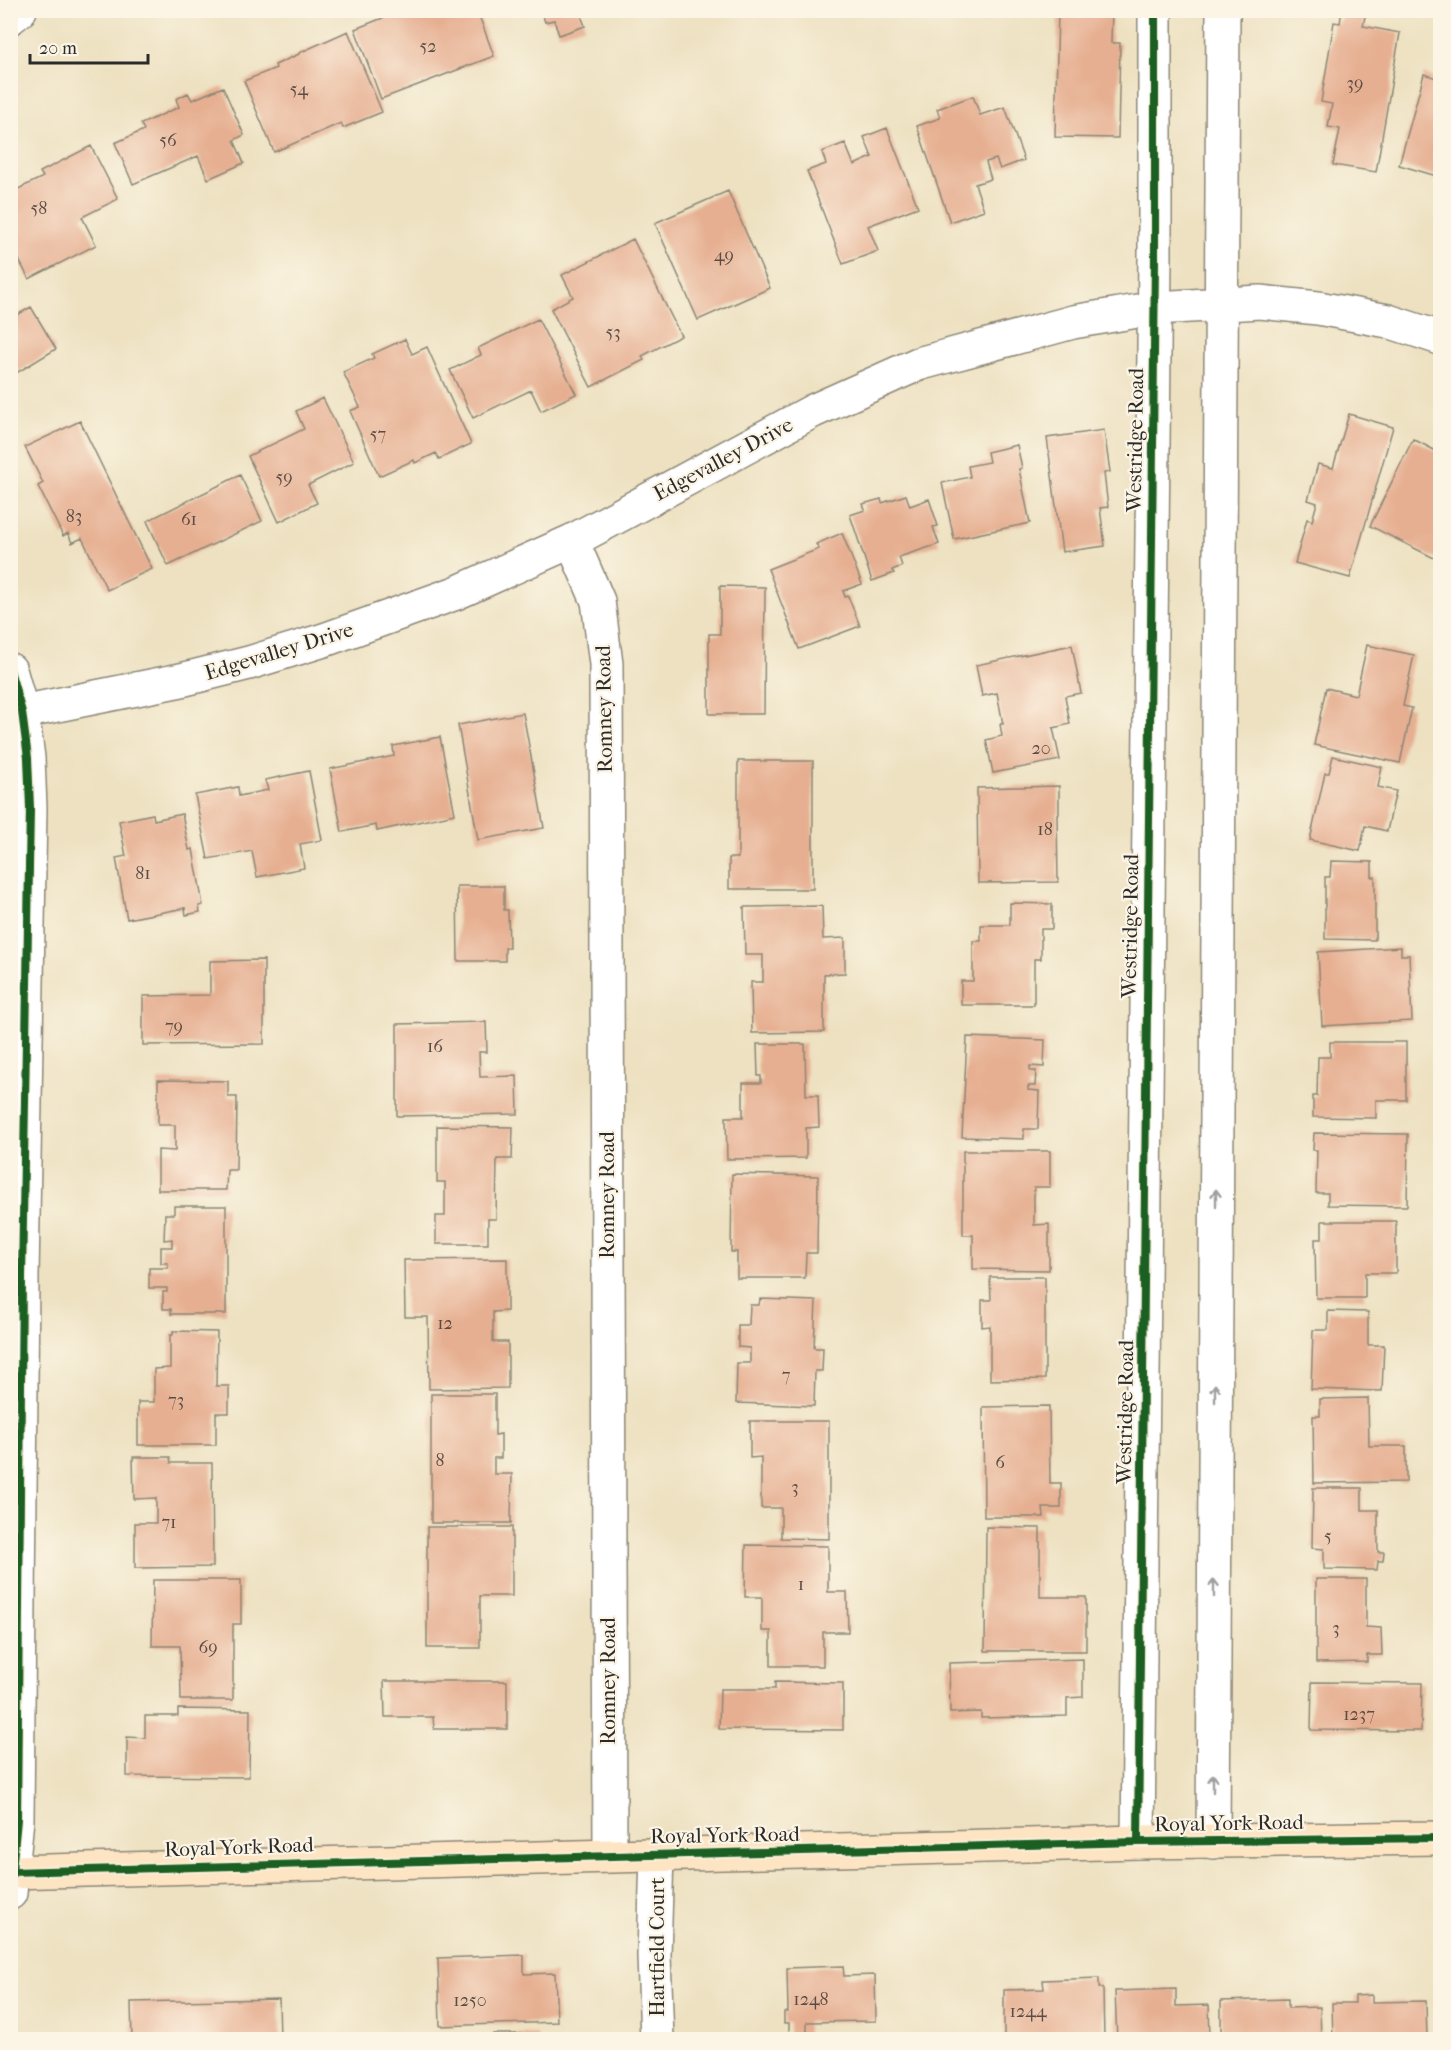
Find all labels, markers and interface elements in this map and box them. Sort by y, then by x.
scale bar [30,27,148,65]
house number: 52 [419,36,437,57]
text: 20 m [39,38,77,59]
house number: 39 [1347,73,1363,94]
house number: 54 [290,79,309,100]
house number: 56 [159,130,177,151]
house number: 58 [31,198,47,219]
house number: 49 [714,245,734,266]
house number: 53 [605,322,621,343]
street label: Westridge Road [1122,367,1148,513]
street label: Edgevalley Drive [649,412,797,506]
house number: 57 [370,424,387,445]
house number: 59 [275,467,293,488]
house number: 83 [66,506,82,527]
house number: 61 [181,509,197,530]
street label: Edgevalley Drive [202,617,356,685]
street label: Romney Road [591,644,617,773]
house number: 20 [1031,738,1051,759]
house number: 18 [1037,819,1053,840]
street label: Westridge Road [1117,853,1143,999]
house number: 81 [135,863,151,884]
house number: 79 [165,1016,183,1037]
house number: 16 [427,1036,443,1057]
street label: Romney Road [595,1131,619,1259]
one-way arrow [1210,1189,1222,1209]
house number: 12 [437,1313,453,1334]
street label: Westridge Road [1112,1339,1138,1485]
house number: 7 [782,1365,791,1386]
one-way arrow [1209,1384,1221,1404]
house number: 73 [168,1390,184,1411]
house number: 8 [435,1450,445,1471]
house number: 6 [995,1452,1005,1473]
house number: 3 [791,1477,799,1498]
house number: 71 [161,1512,177,1533]
house number: 5 [1324,1526,1332,1547]
house number: 1 [798,1574,804,1595]
one-way arrow [1208,1579,1220,1599]
street label: Romney Road [596,1617,620,1745]
house number: 3 [1332,1618,1340,1639]
house number: 69 [198,1637,218,1658]
house number: 1237 [1343,1704,1375,1725]
one-way arrow [1207,1774,1219,1794]
street label: Royal York Road [1154,1810,1305,1836]
street label: Royal York Road [650,1822,801,1848]
street label: Royal York Road [164,1832,315,1862]
street label: Hartfield Court [645,1877,669,2017]
house number: 1248 [793,1989,829,2010]
house number: 1250 [453,1990,487,2011]
house number: 1244 [1009,2001,1047,2022]

